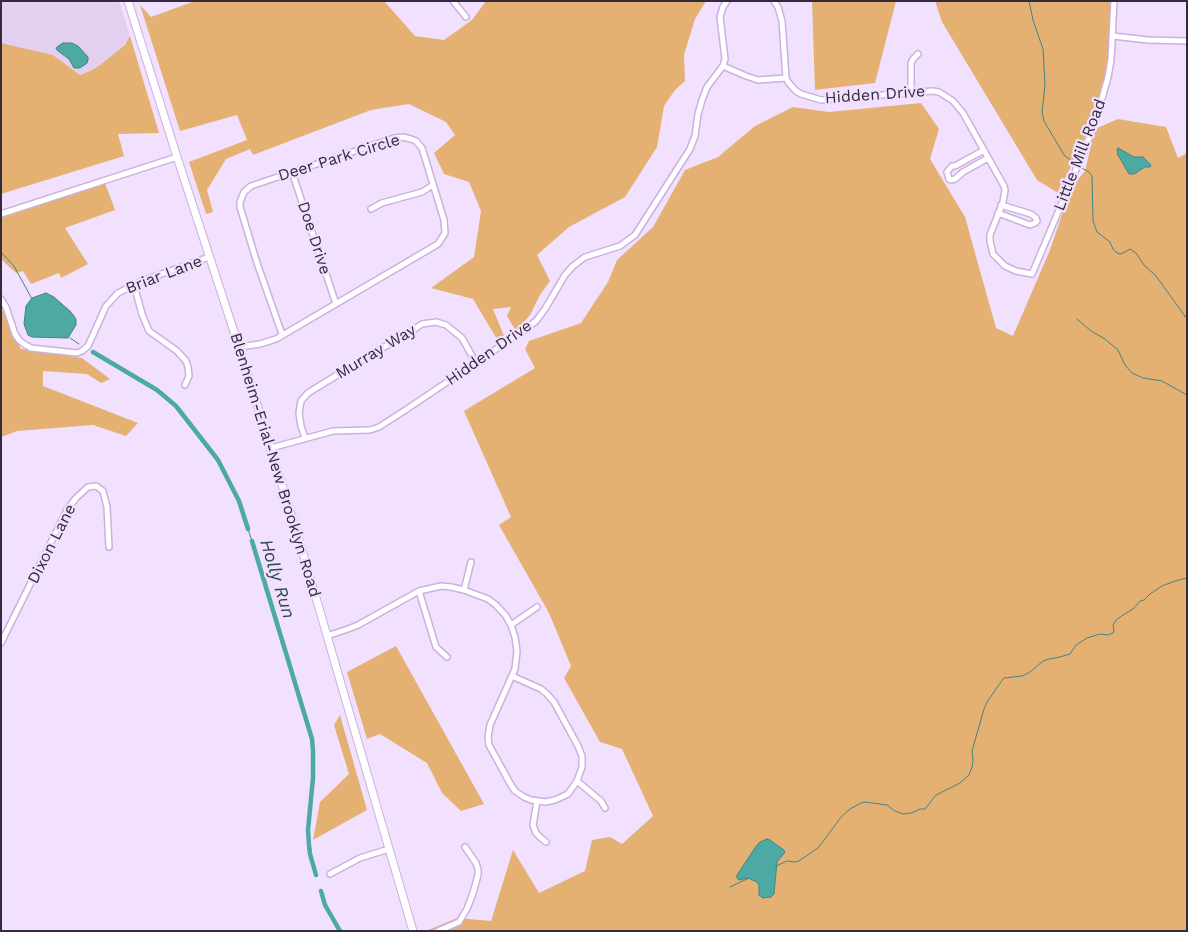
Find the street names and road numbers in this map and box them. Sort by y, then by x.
street label: Hidden Drive [824,82,926,108]
street label: Little Mill Road [1050,96,1110,214]
street label: Deer Park Circle [276,130,402,186]
street label: Doe Drive [293,199,335,277]
street label: Briar Lane [123,252,205,298]
street label: Hidden Drive [442,316,536,390]
street label: Murray Way [332,321,420,383]
street label: Blenheim-Erial-New Brooklyn Road [226,331,324,599]
street label: Dixon Lane [24,501,80,587]

